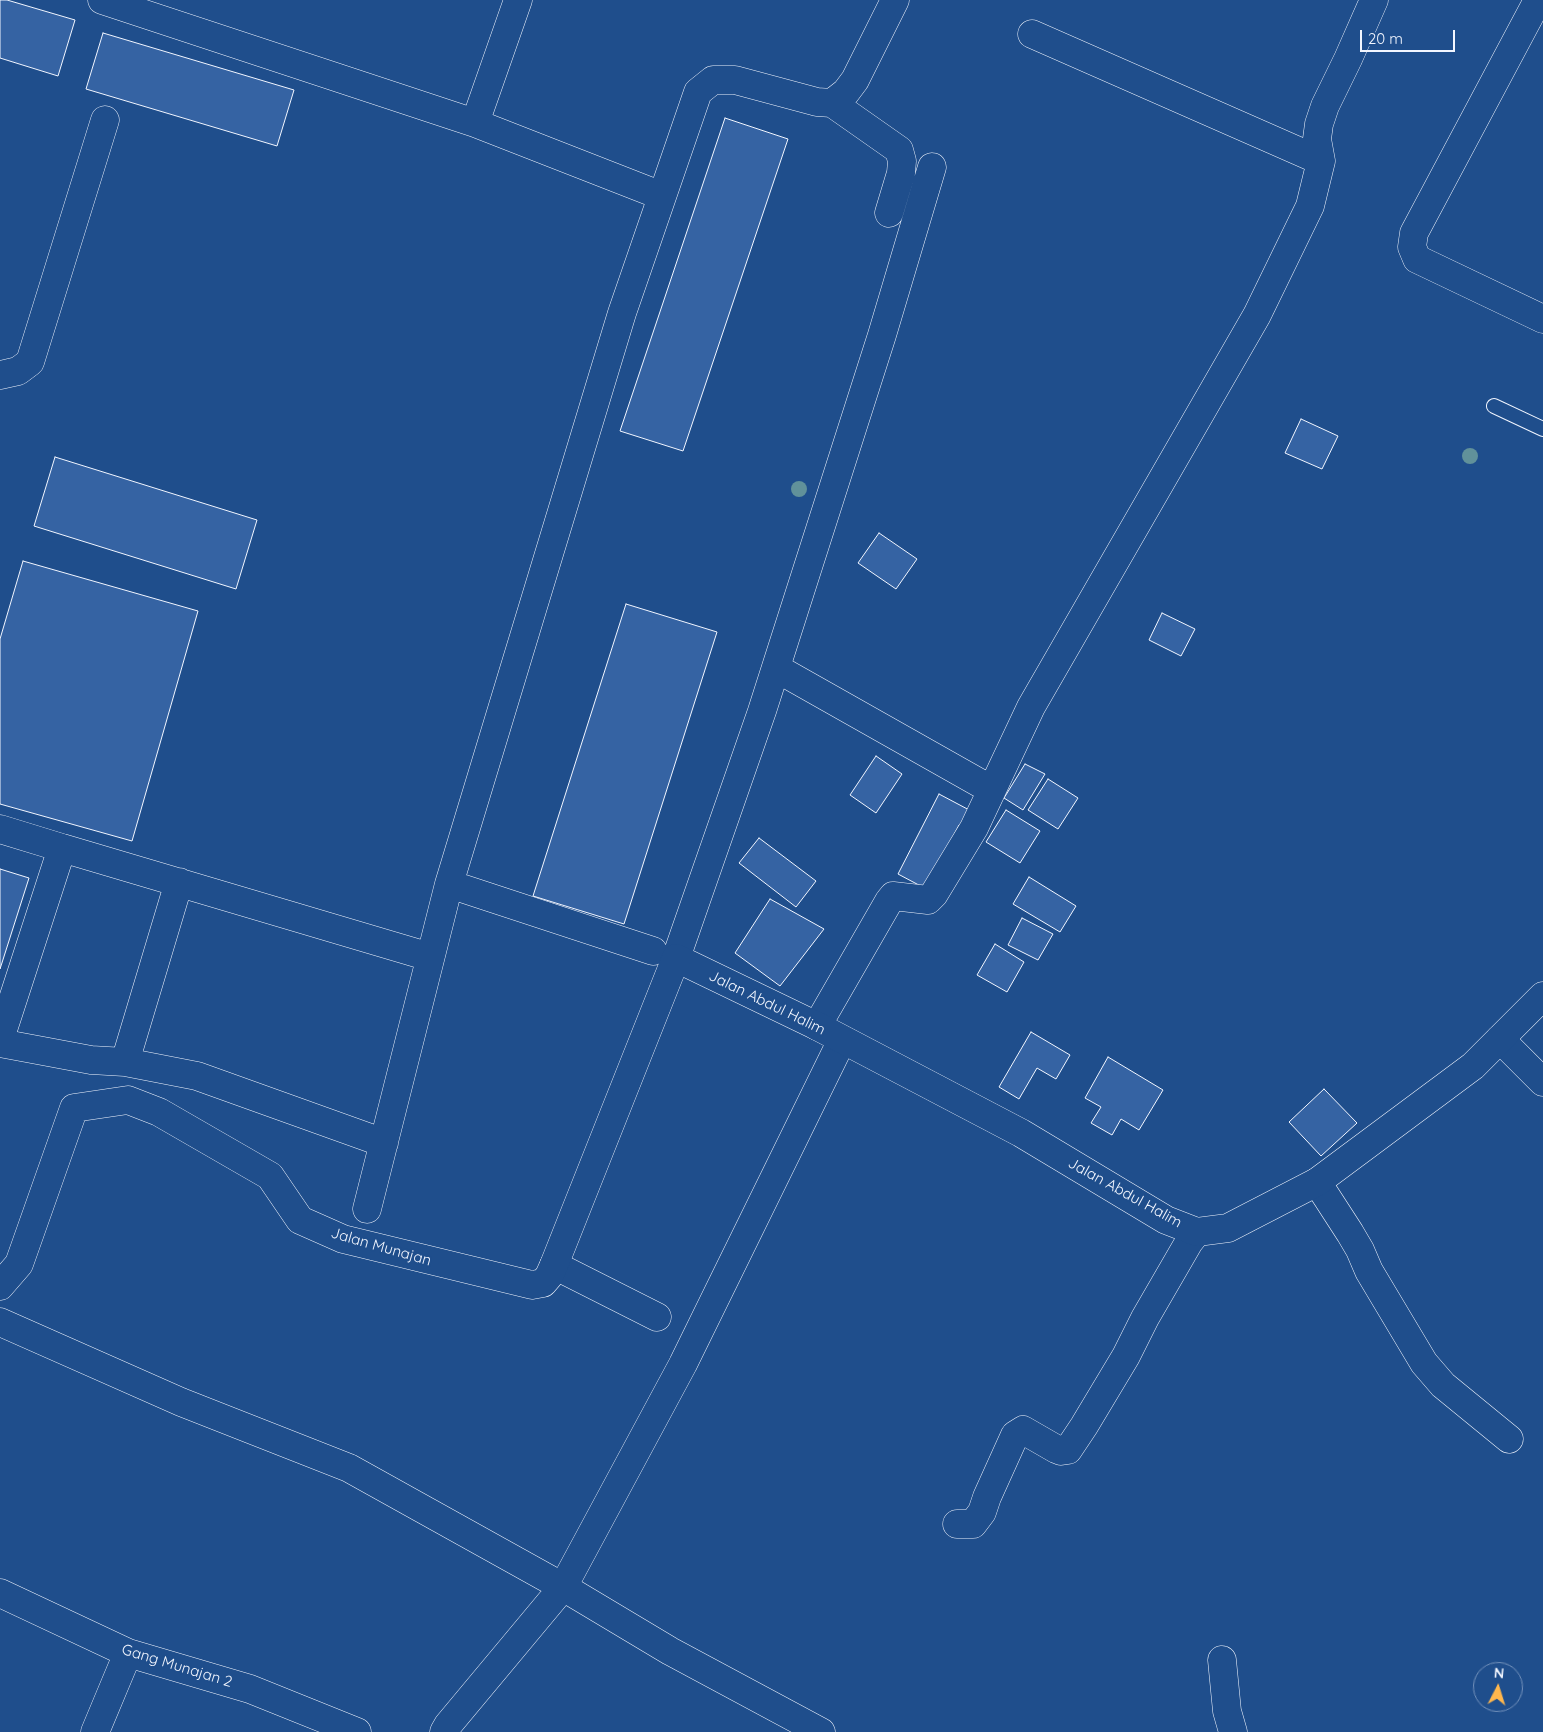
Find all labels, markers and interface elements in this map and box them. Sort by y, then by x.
scale bar [1363,20,1458,52]
text: 20 m [1368,29,1403,48]
street label: Jalan Abdul Halim [706,967,828,1039]
street label: Jalan Abdul Halim [1065,1154,1185,1232]
street label: Jalan Munajan [329,1224,433,1270]
street label: Gang Munajan 2 [119,1641,235,1691]
north arrow [1473,1662,1523,1712]
text: N [1493,1664,1505,1682]

